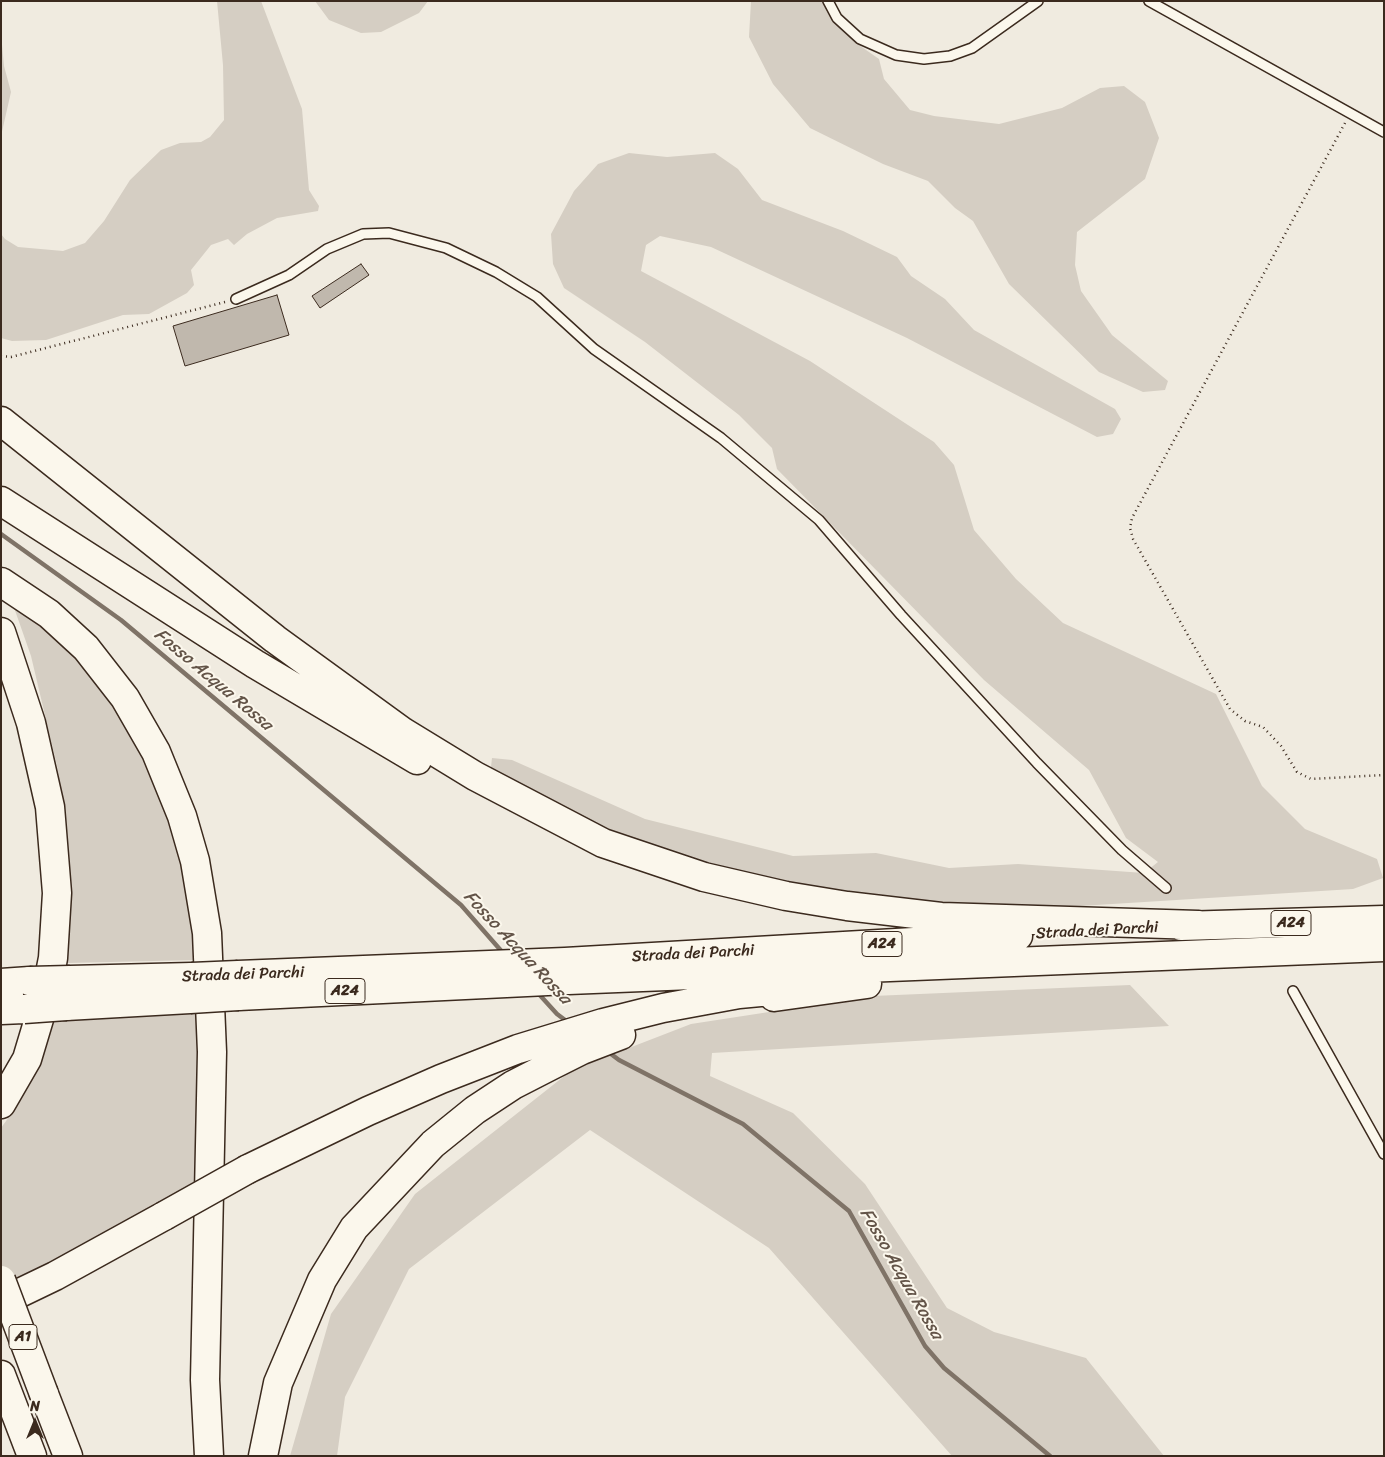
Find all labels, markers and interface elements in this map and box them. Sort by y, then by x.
water label: Fosso Acqua Rossa [149,624,277,736]
water label: Fosso Acqua Rossa [459,887,575,1009]
road number: A24 [1271,910,1311,936]
street label: Strada dei Parchi [1035,918,1159,944]
road number: A24 [862,932,902,956]
street label: Strada dei Parchi [631,941,755,967]
street label: Strada dei Parchi [181,963,305,987]
road number: A24 [325,978,365,1004]
water label: Fosso Acqua Rossa [855,1205,947,1343]
road number: A1 [9,1324,37,1350]
text: N [30,1394,40,1419]
north arrow [10,1397,60,1447]

